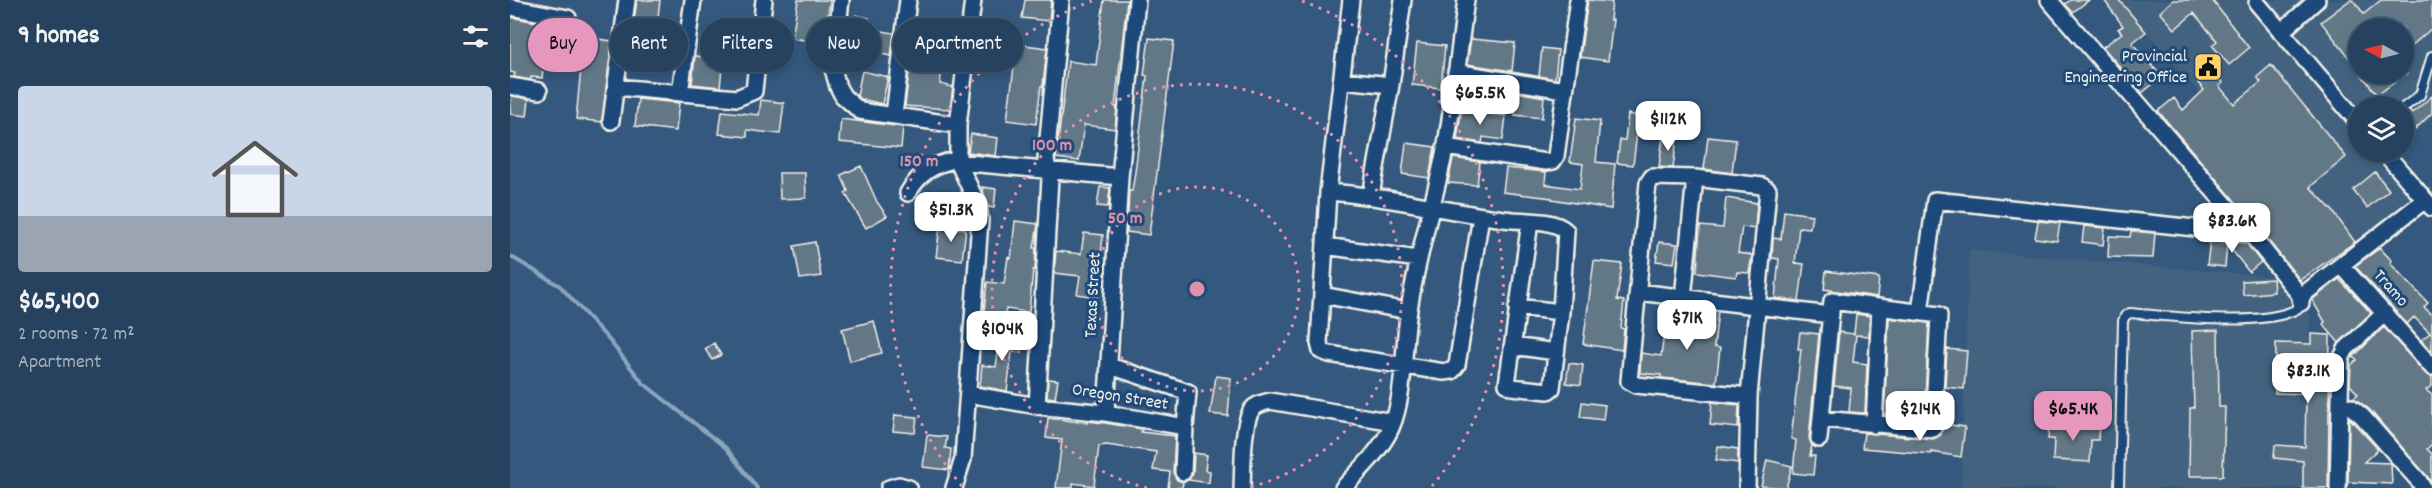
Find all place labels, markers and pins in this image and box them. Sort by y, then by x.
place label: Provincial Engineering Office [2064,45,2188,91]
public building icon: Provincial Engineering Office [2192,51,2224,83]
pin: $65.5K [1431,75,1529,126]
pin: $112K [1626,101,1710,152]
pin: $51.3K [902,192,1000,243]
pin: $83.6K [2183,203,2281,254]
centre of rings [1187,279,1207,299]
pin: $71K [1651,300,1723,351]
pin: $104K [960,311,1044,362]
pin: $83.1K [2259,353,2357,404]
pin: $214K [1878,391,1962,442]
pin: $65.4K [2024,391,2122,442]

